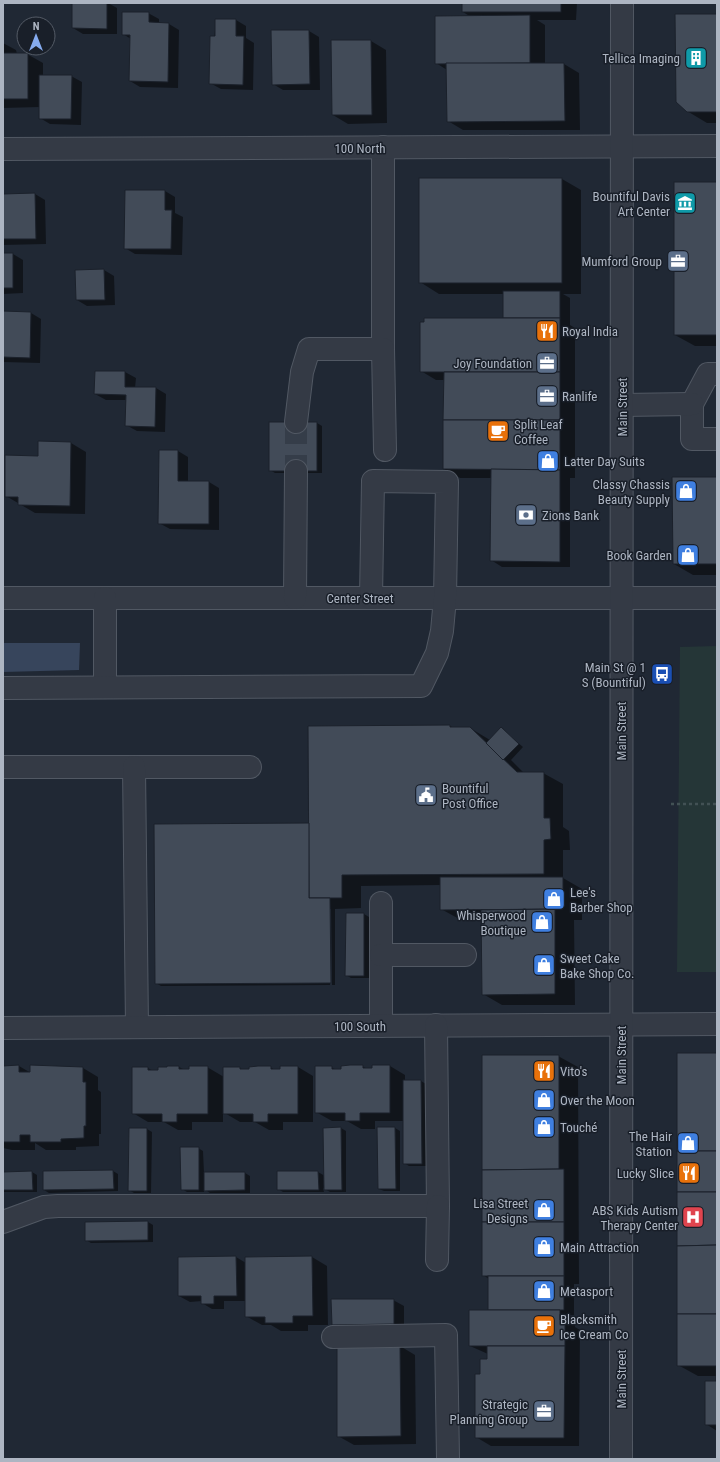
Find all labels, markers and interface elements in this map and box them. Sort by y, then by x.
north arrow [16,16,56,56]
text: N [33,20,40,33]
building icon: Tellica Imaging [683,45,709,71]
place label: Tellica Imaging [602,51,680,66]
street label: 100 North [334,141,386,156]
place label: Bountiful Davis Art Center [593,189,670,219]
museum icon: Bountiful Davis Art Center [672,190,698,216]
office icon: Mumford Group [665,248,691,274]
place label: Mumford Group [581,254,662,269]
restaurant icon: Royal India [534,318,560,344]
place label: Royal India [562,324,618,339]
office icon: Joy Foundation [534,350,560,376]
place label: Joy Foundation [453,356,532,371]
street label: Main Street [615,377,630,436]
office icon: Ranlife [534,383,560,409]
place label: Ranlife [562,389,597,404]
place label: Split Leaf Coffee [514,417,563,447]
cafe icon: Split Leaf Coffee [485,418,511,444]
shop icon: Latter Day Suits [535,448,561,474]
place label: Latter Day Suits [564,454,645,469]
place label: Classy Chassis Beauty Supply [593,477,671,507]
shop icon: Classy Chassis Beauty Supply [673,478,699,504]
bank icon: Zions Bank [513,502,539,528]
place label: Zions Bank [542,508,599,523]
shop icon: Book Garden [675,542,701,568]
place label: Book Garden [606,548,672,563]
street label: Center Street [326,591,394,606]
place label: Main St @ 1 S (Bountiful) [582,660,646,690]
bus stop icon: Main St @ 1 S (Bountiful) [649,661,675,687]
street label: Main Street [614,701,629,760]
place label: Bountiful Post Office [442,781,498,811]
public building icon: Bountiful Post Office [413,782,439,808]
place label: Lee's Barber Shop [570,885,633,915]
shop icon: Lee's Barber Shop [541,886,567,912]
place label: Whisperwood Boutique [456,908,526,938]
shop icon: Whisperwood Boutique [529,909,555,935]
place label: Sweet Cake Bake Shop Co. [560,951,634,981]
shop icon: Sweet Cake Bake Shop Co. [531,952,557,978]
street label: 100 South [334,1019,386,1034]
street label: Main Street [614,1025,629,1084]
restaurant icon: Vito's [531,1058,557,1084]
place label: Vito's [560,1064,587,1079]
shop icon: Over the Moon [531,1087,557,1113]
place label: Over the Moon [560,1093,635,1108]
shop icon: Touché [531,1114,557,1140]
place label: Touché [560,1120,597,1135]
place label: The Hair Station [629,1129,672,1159]
shop icon: The Hair Station [675,1130,701,1156]
restaurant icon: Lucky Slice [676,1160,702,1186]
place label: Lucky Slice [617,1166,674,1181]
place label: Lisa Street Designs [473,1196,528,1226]
shop icon: Lisa Street Designs [531,1197,557,1223]
place label: ABS Kids Autism Therapy Center [592,1203,678,1233]
hospital icon: ABS Kids Autism Therapy Center [680,1204,706,1230]
shop icon: Main Attraction [531,1234,557,1260]
place label: Main Attraction [560,1240,639,1255]
shop icon: Metasport [531,1278,557,1304]
place label: Metasport [560,1284,613,1299]
place label: Blacksmith Ice Cream Co [560,1312,629,1342]
cafe icon: Blacksmith Ice Cream Co [531,1313,557,1339]
street label: Main Street [614,1349,629,1408]
place label: Strategic Planning Group [450,1397,528,1427]
office icon: Strategic Planning Group [531,1398,557,1424]

